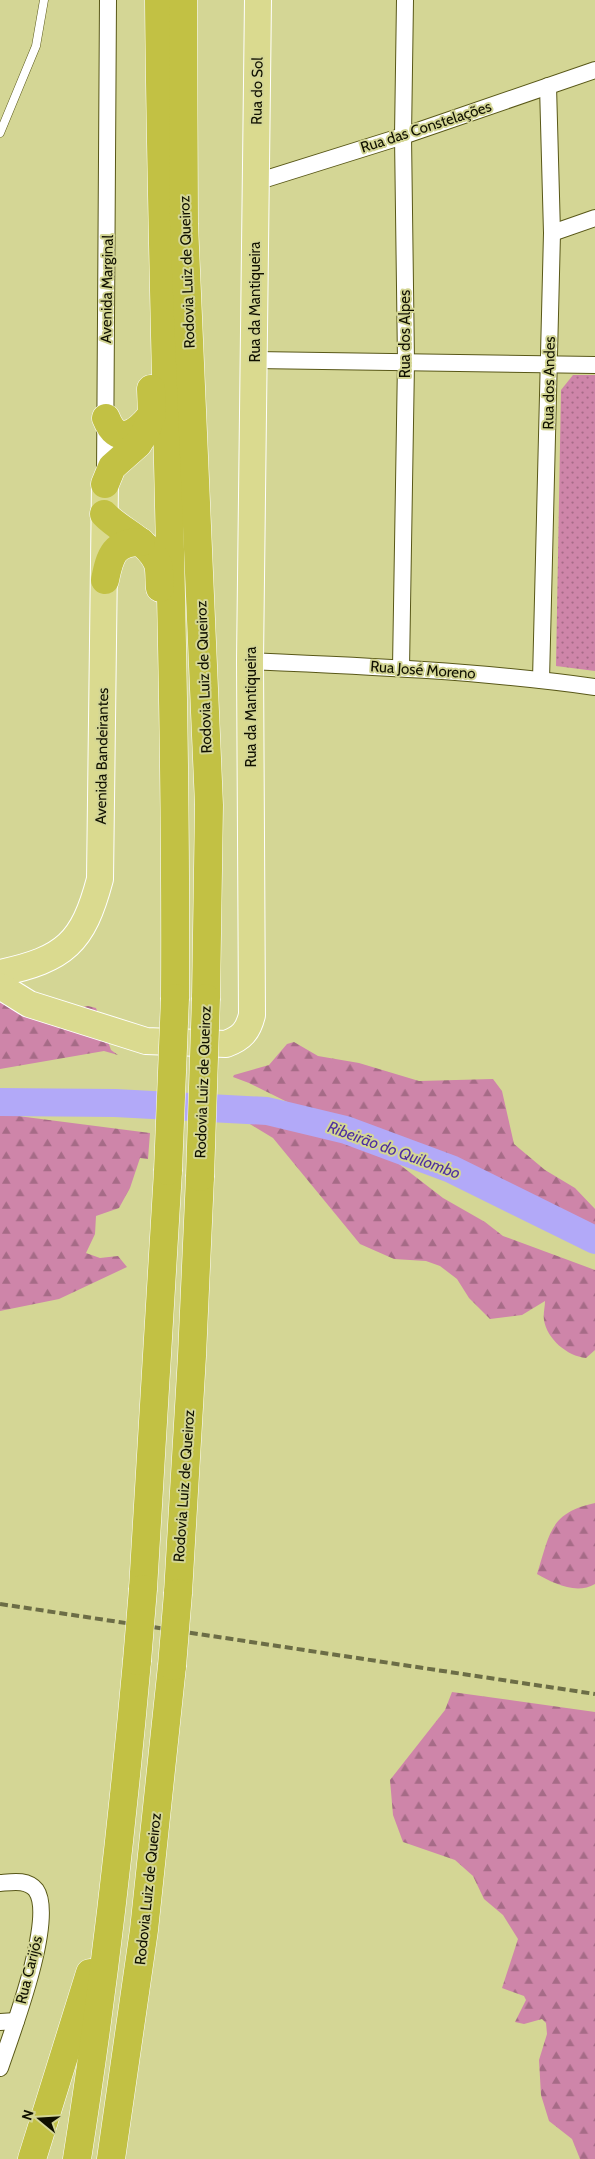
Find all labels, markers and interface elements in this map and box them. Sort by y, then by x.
street label: Rua do Sol [247,56,267,125]
street label: Rua das Constelações [358,97,494,157]
street label: Rodovia Luiz de Queiroz [175,195,199,349]
street label: Avenida Marginal [97,234,117,343]
street label: Rua da Mantiqueira [246,241,264,362]
street label: Rua dos Alpes [396,290,414,378]
street label: Rua dos Andes [539,336,559,430]
street label: Rodovia Luiz de Queiroz [192,600,216,754]
street label: Rua da Mantiqueira [242,646,260,767]
street label: Rua José Moreno [370,657,476,683]
street label: Avenida Bandeirantes [92,687,112,825]
street label: Rodovia Luiz de Queiroz [191,1005,215,1159]
water label: Ribeirão do Quilombo [325,1117,463,1183]
street label: Rodovia Luiz de Queiroz [170,1409,198,1563]
street label: Rodovia Luiz de Queiroz [131,1812,165,1966]
street label: Rua Carijós [12,1934,46,2006]
north arrow [15,2094,65,2144]
text: N [18,2107,38,2122]

